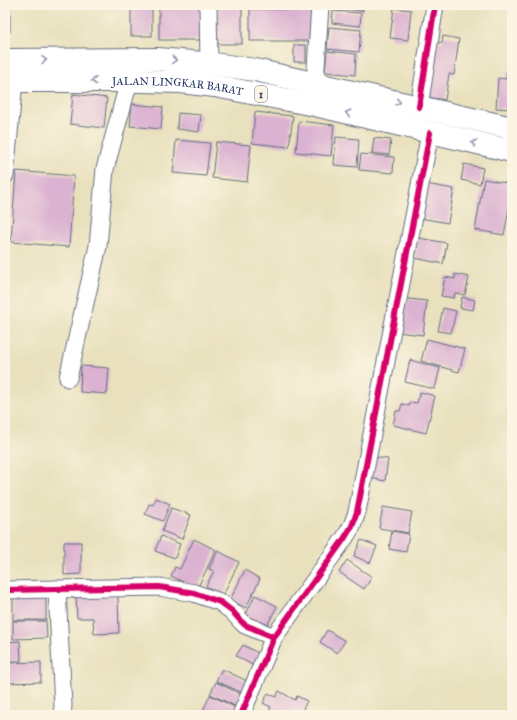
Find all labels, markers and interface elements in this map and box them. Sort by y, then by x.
one-way arrow [41,56,47,64]
one-way arrow [171,56,177,65]
street label: JALAN LINGKAR BARAT [111,75,245,98]
one-way arrow [91,77,97,85]
road number: 1 [255,86,267,102]
one-way arrow [395,97,401,105]
one-way arrow [344,109,351,117]
one-way arrow [471,139,477,147]

